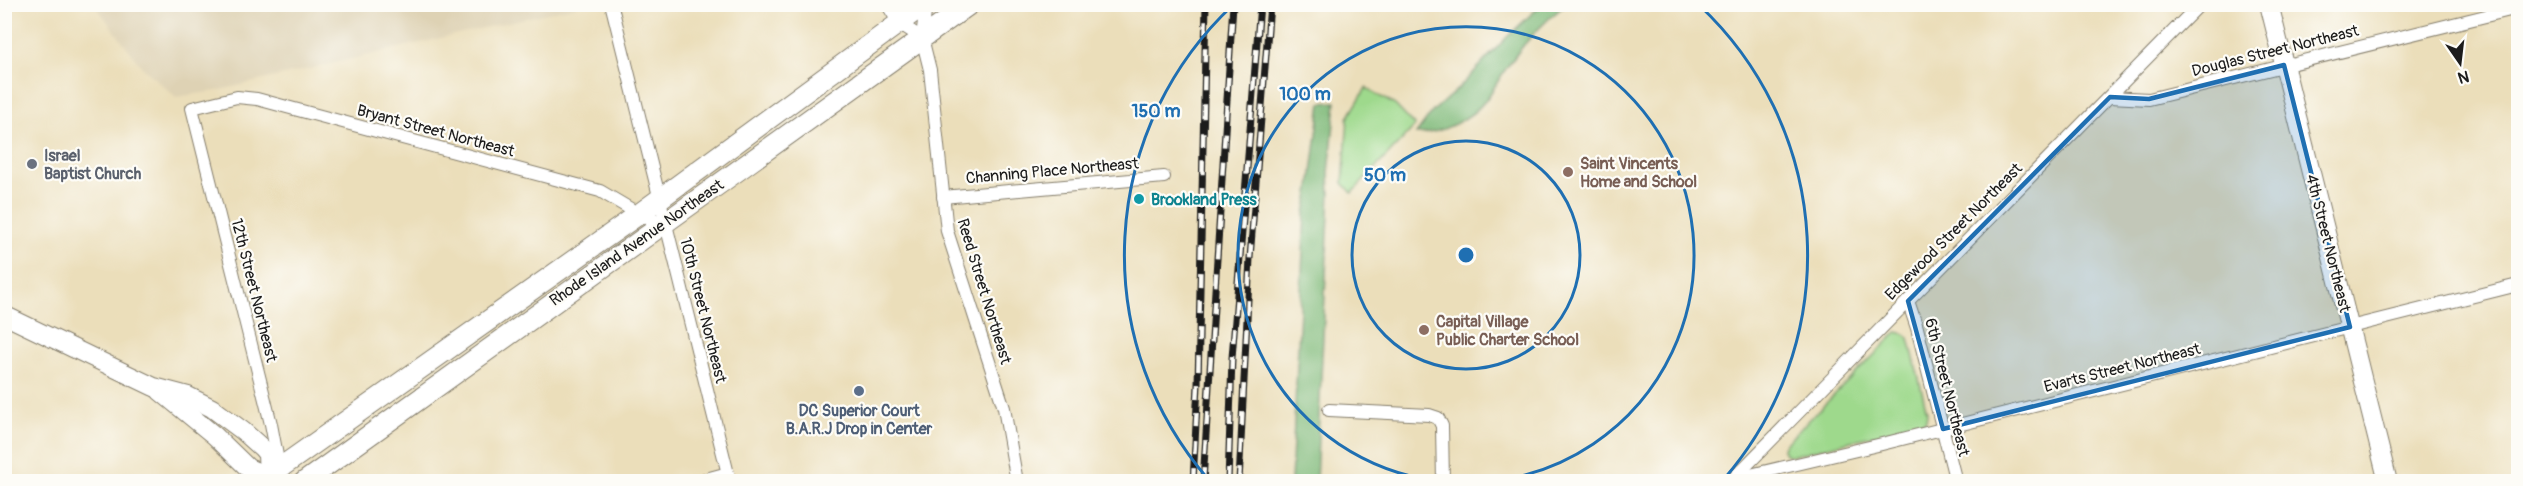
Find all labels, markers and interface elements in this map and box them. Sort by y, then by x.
street label: Douglas Street Northeast [2190,20,2361,81]
north arrow [2430,33,2490,93]
text: N [2456,66,2471,88]
text: 100 m [1279,83,1331,106]
street label: Bryant Street Northeast [355,100,517,162]
text: 150 m [1132,100,1181,123]
place label: Israel Baptist Church [44,146,142,184]
street label: Channing Place Northeast [965,153,1140,189]
place label: Saint Vincents Home and School [1580,154,1697,192]
marker: Israel Baptist Church [25,157,39,171]
street label: Edgewood Street Northeast [1881,158,2027,305]
text: 50 m [1364,164,1406,187]
marker: Saint Vincents Home and School [1561,165,1575,179]
street label: 4th Street Northeast [2301,172,2355,315]
street label: Rhode Island Avenue Northeast [546,175,728,311]
place label: Brookland Press [1151,190,1257,210]
marker: Brookland Press [1132,192,1146,206]
street label: 12th Street Northeast [226,216,282,365]
street label: Reed Street Northeast [952,216,1016,367]
street label: 10th Street Northeast [675,235,731,386]
centre of rings [1456,245,1476,265]
place label: Capital Village Public Charter School [1436,312,1579,350]
street label: 6th Street Northeast [1920,316,1974,459]
marker: Capital Village Public Charter School [1417,323,1431,337]
street label: Evarts Street Northeast [2042,339,2203,397]
marker: DC Superior Court B.A.R.J Drop in Center [852,384,866,398]
place label: DC Superior Court B.A.R.J Drop in Center [786,401,933,439]

